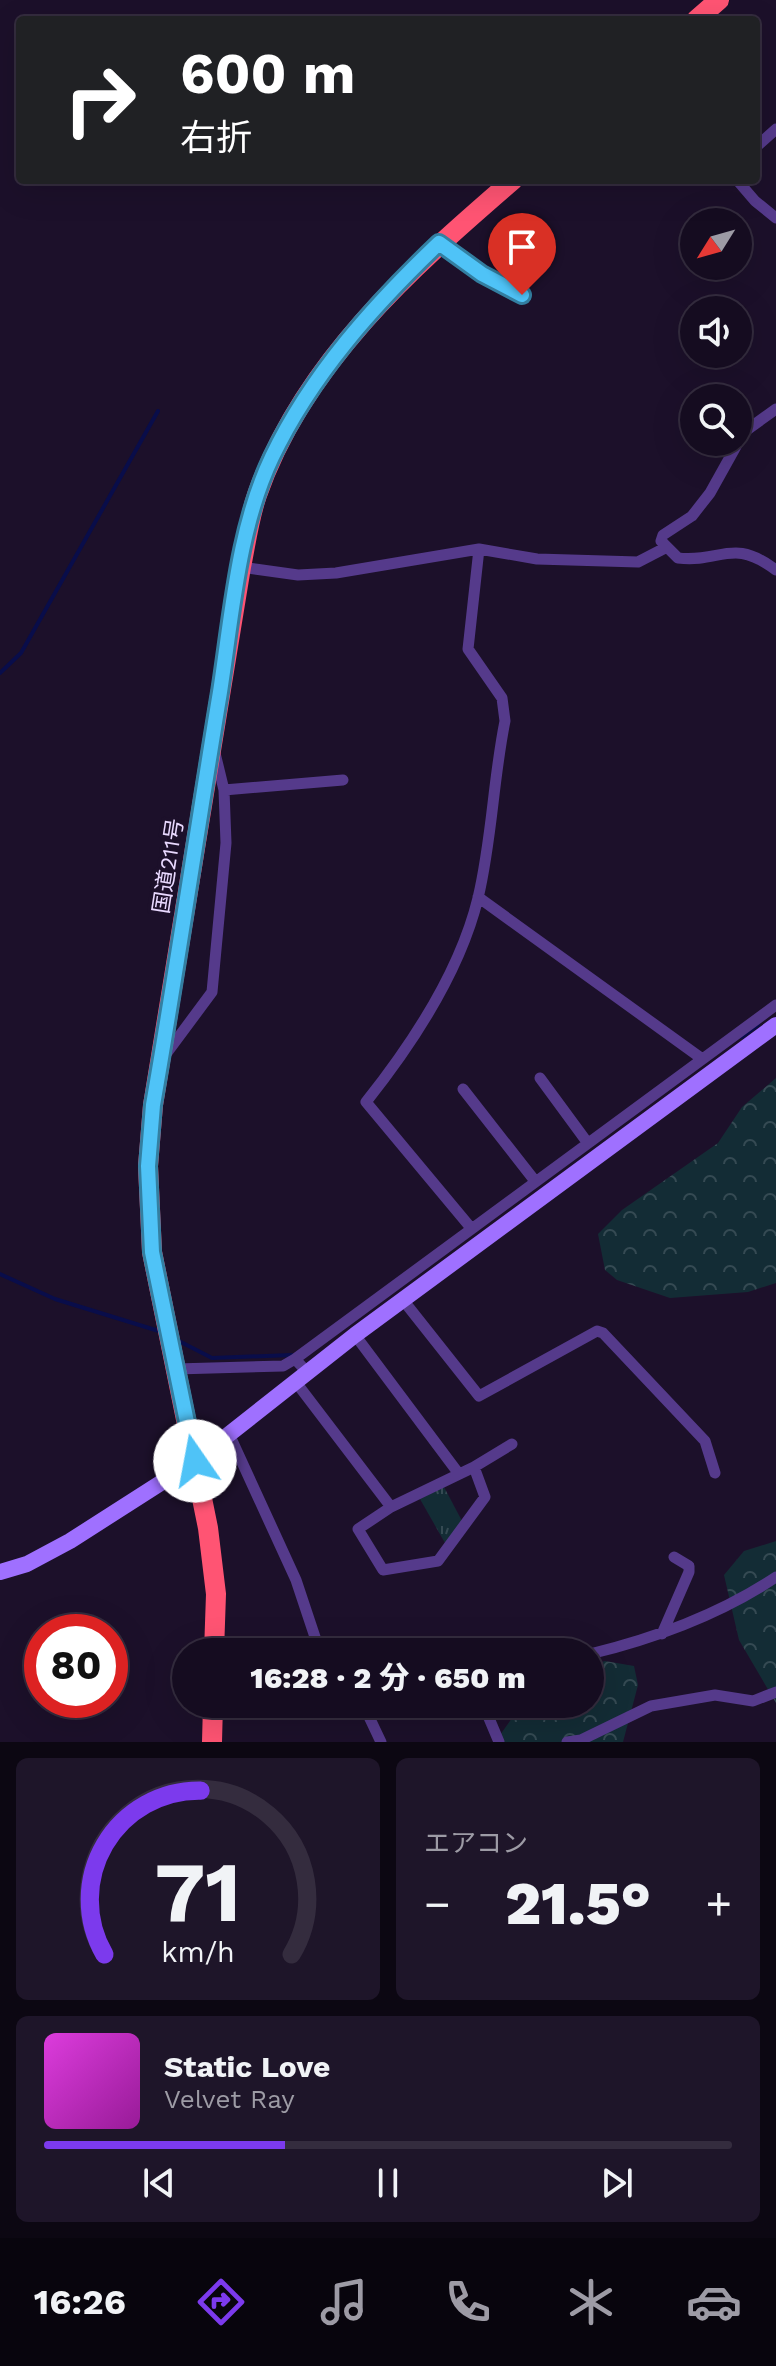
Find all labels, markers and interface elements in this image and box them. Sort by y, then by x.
text: 600 m [180,41,355,107]
icon: right [48,48,152,152]
text: 右折 [180,117,252,159]
north arrow [680,208,752,280]
map controls [680,208,752,456]
pin [488,213,556,295]
icon: arrive [500,225,544,269]
button: sound [680,296,752,368]
button: search [680,384,752,456]
street label: 国道211号 [148,817,188,915]
position arrow [153,1419,237,1503]
speed limit sign: 80 [24,1614,128,1718]
text: 16:28 · 2 分 · 650 m [250,1660,526,1695]
text: エアコン [424,1828,528,1858]
text: 71 [155,1844,241,1941]
text: 21.5° [505,1868,651,1939]
text: − [424,1878,451,1930]
text: + [705,1878,732,1930]
text: km/h [161,1935,235,1969]
text: Static Love [164,2049,330,2084]
text: Velvet Ray [164,2084,295,2114]
icon: previous [137,2161,181,2205]
icon: pause [366,2161,410,2205]
icon: next [595,2161,639,2205]
icon: directions [193,2274,249,2330]
icon: music [316,2274,372,2330]
icon: phone [440,2274,496,2330]
icon: climate [563,2274,619,2330]
icon: car [686,2274,742,2330]
text: 16:26 [34,2281,126,2323]

